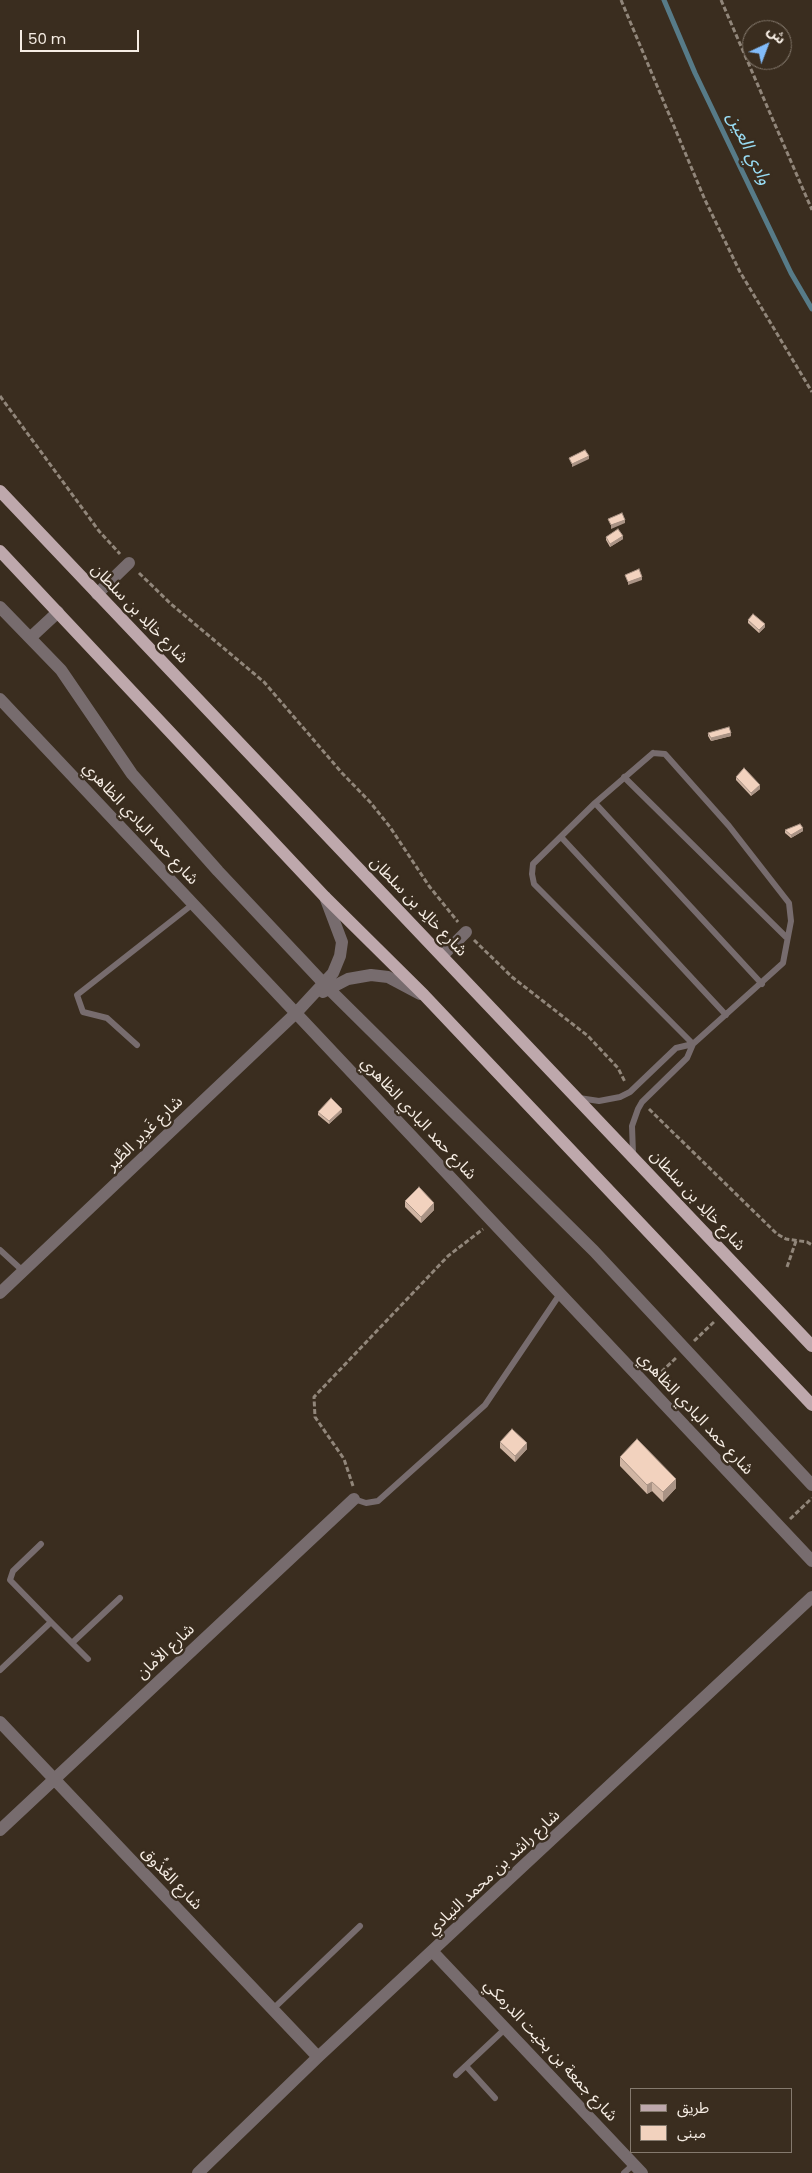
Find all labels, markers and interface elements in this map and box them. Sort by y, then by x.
scale bar [22,20,141,52]
north arrow [742,20,792,70]
text: ش [763,21,790,49]
text: 50 m [28,28,66,49]
water label: وادي العين [721,109,775,189]
street label: شارع خالِد بن سلطان [87,560,191,668]
street label: شارع حمد البادي الظاهري [78,759,202,889]
street label: شارع خالِد بن سلطان [366,853,470,961]
street label: شارع حمد البادي الظاهري [356,1054,480,1184]
street label: شارع غَدِير الطَّير [103,1093,187,1175]
street label: شارع خالِد بن سلطان [645,1147,749,1255]
street label: شارع حمد البادي الظاهري [633,1349,757,1479]
street label: شارع الأمان [133,1620,199,1684]
street label: شارع راشد بن محمد النيادي [424,1806,564,1940]
street label: شارع العُذُوق [136,1844,206,1914]
street label: شارع جمعة بن بخيت الدرمكي [479,1976,621,2126]
legend [630,2088,792,2153]
text: طريق [677,2097,709,2118]
text: مبنى [677,2122,706,2143]

